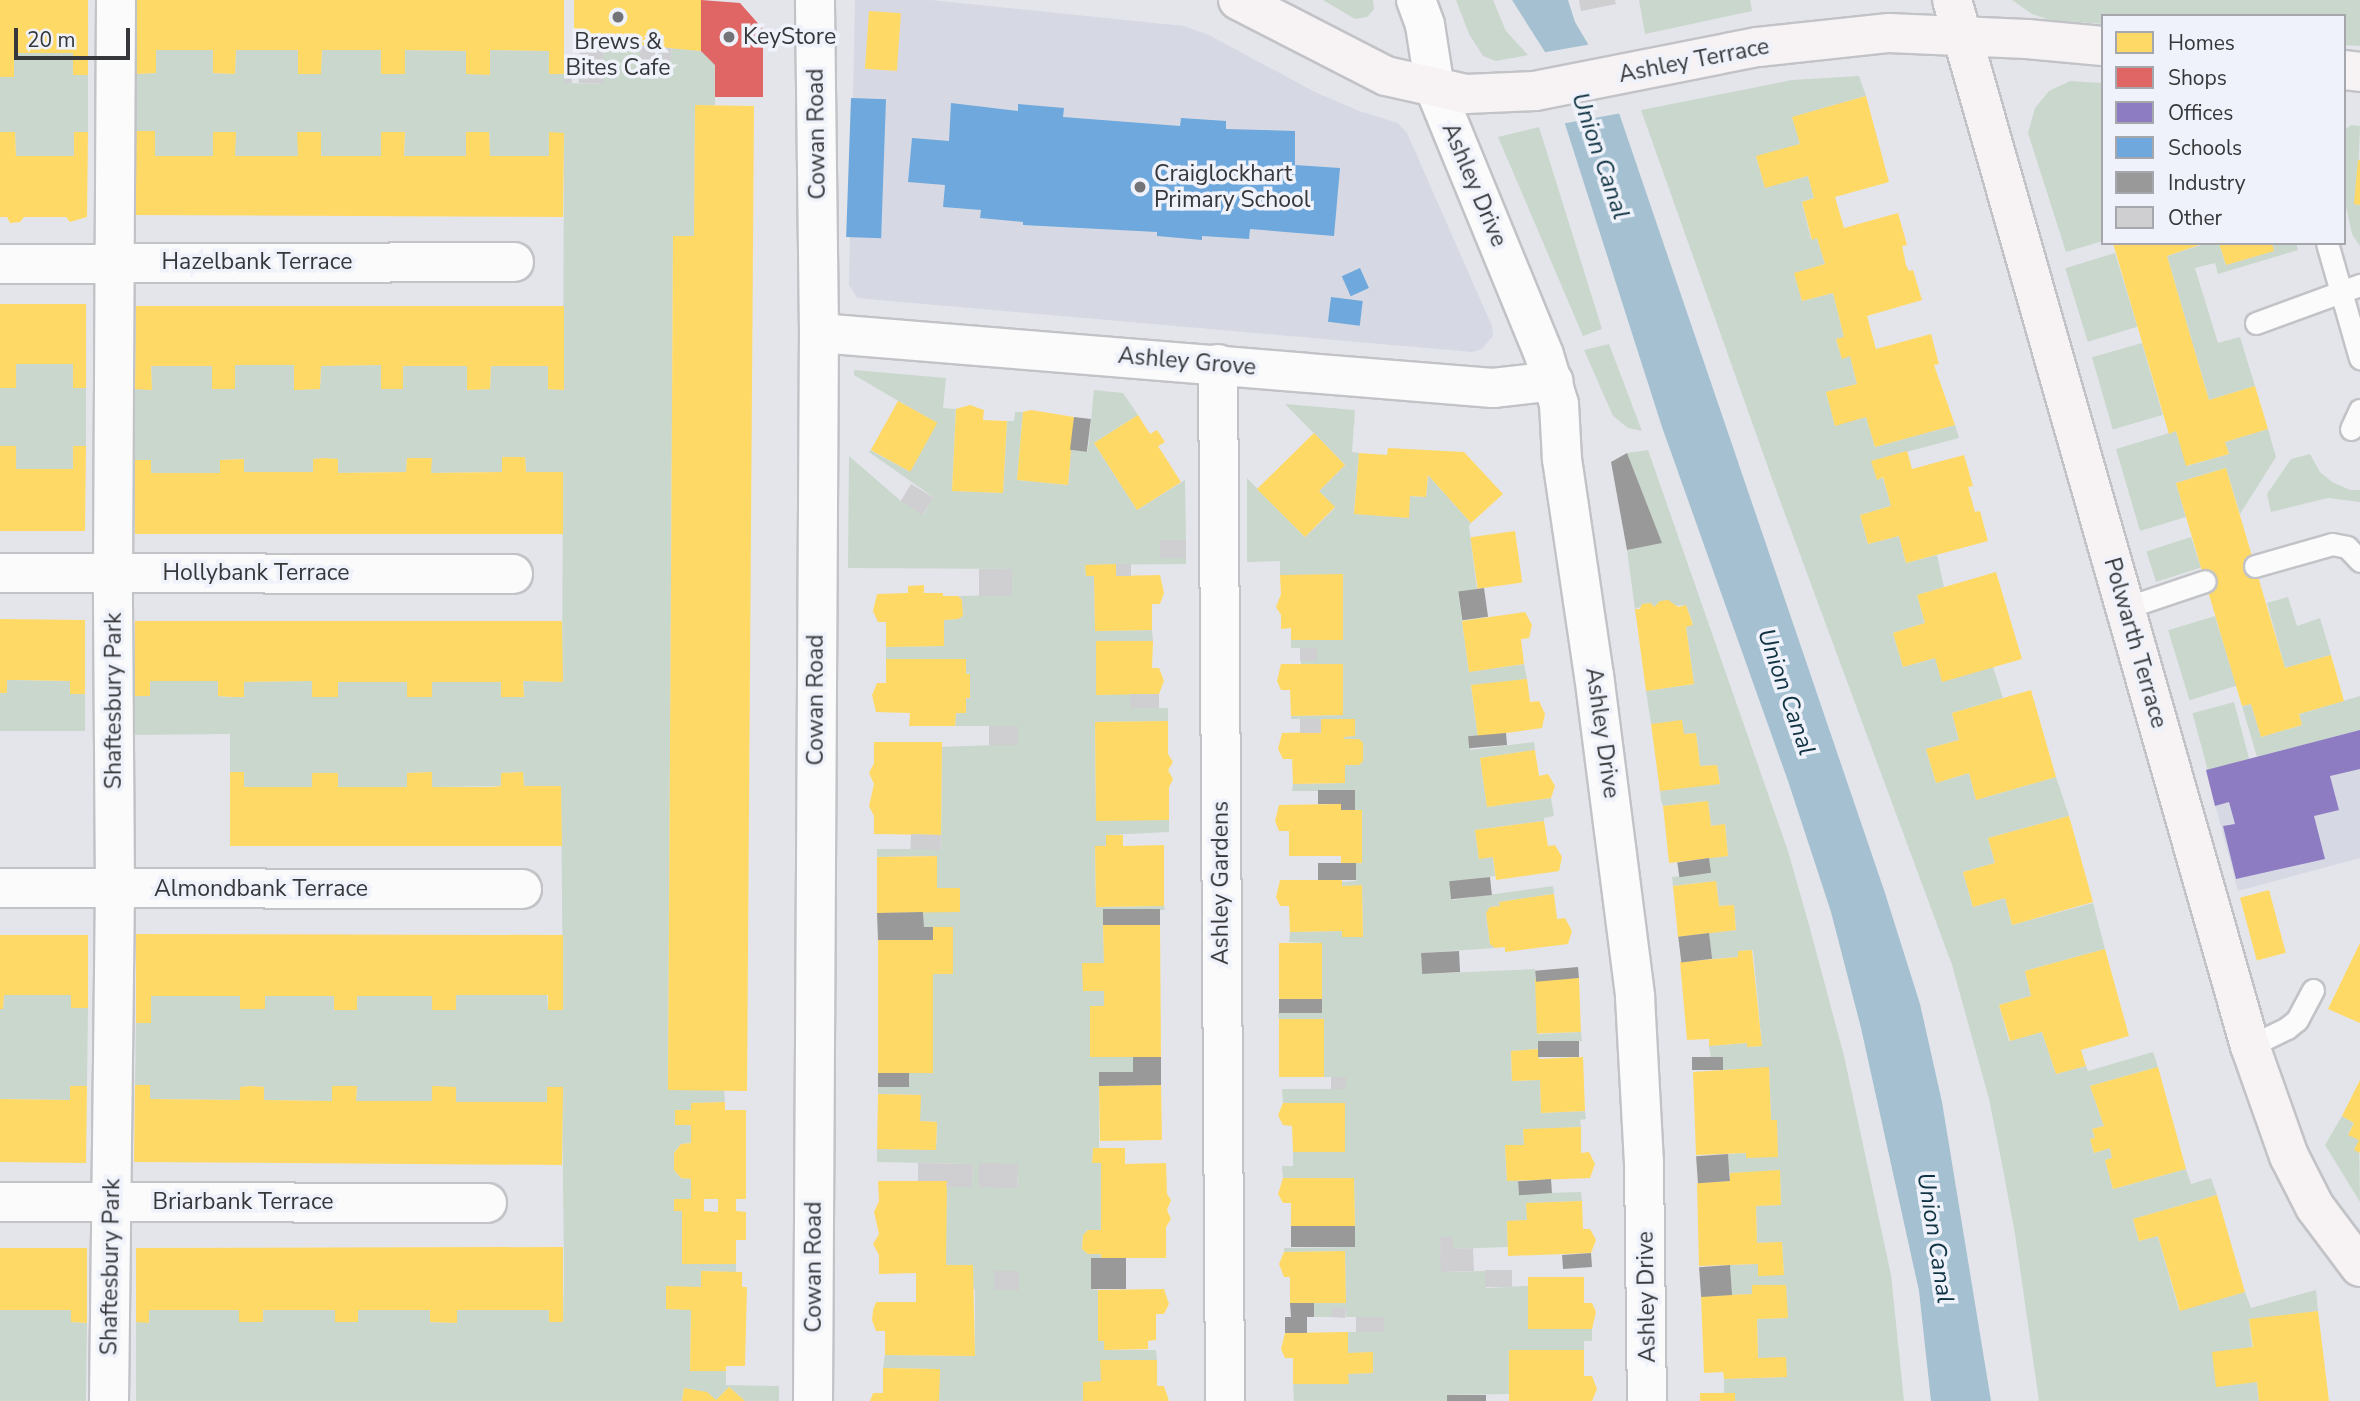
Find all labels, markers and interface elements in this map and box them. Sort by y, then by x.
marker: Brews & Bites Cafe [610,9,626,25]
scale bar [18,14,133,58]
legend [2101,14,2346,245]
place label: KeyStore [743,23,836,51]
text: 20 m [27,26,76,54]
place label: Brews & Bites Cafe [566,28,670,82]
marker: KeyStore [721,29,737,45]
text: Homes [2168,29,2235,57]
street label: Ashley Terrace [1616,33,1772,89]
text: Shops [2168,64,2227,92]
street label: Cowan Road [802,68,832,200]
water label: Union Canal [1565,89,1635,223]
text: Offices [2168,99,2233,127]
street label: Ashley Drive [1436,119,1512,251]
text: Schools [2168,134,2242,162]
place label: Craiglockhart Primary School [1154,160,1311,214]
text: Industry [2168,169,2246,197]
marker: Craiglockhart Primary School [1132,179,1148,195]
text: Other [2168,204,2222,232]
street label: Hazelbank Terrace [162,248,352,276]
street label: Ashley Grove [1117,342,1257,382]
street label: Polwarth Terrace [2097,555,2173,731]
street label: Hollybank Terrace [162,559,350,587]
street label: Shaftesbury Park [100,613,128,789]
water label: Union Canal [1751,625,1821,759]
street label: Cowan Road [802,634,830,766]
street label: Ashley Drive [1579,666,1625,800]
street label: Ashley Gardens [1207,801,1235,965]
street label: Almondbank Terrace [154,875,368,903]
water label: Union Canal [1910,1171,1960,1305]
street label: Shaftesbury Park [96,1178,126,1356]
street label: Briarbank Terrace [152,1188,334,1216]
street label: Cowan Road [800,1201,828,1333]
street label: Ashley Drive [1632,1231,1662,1363]

